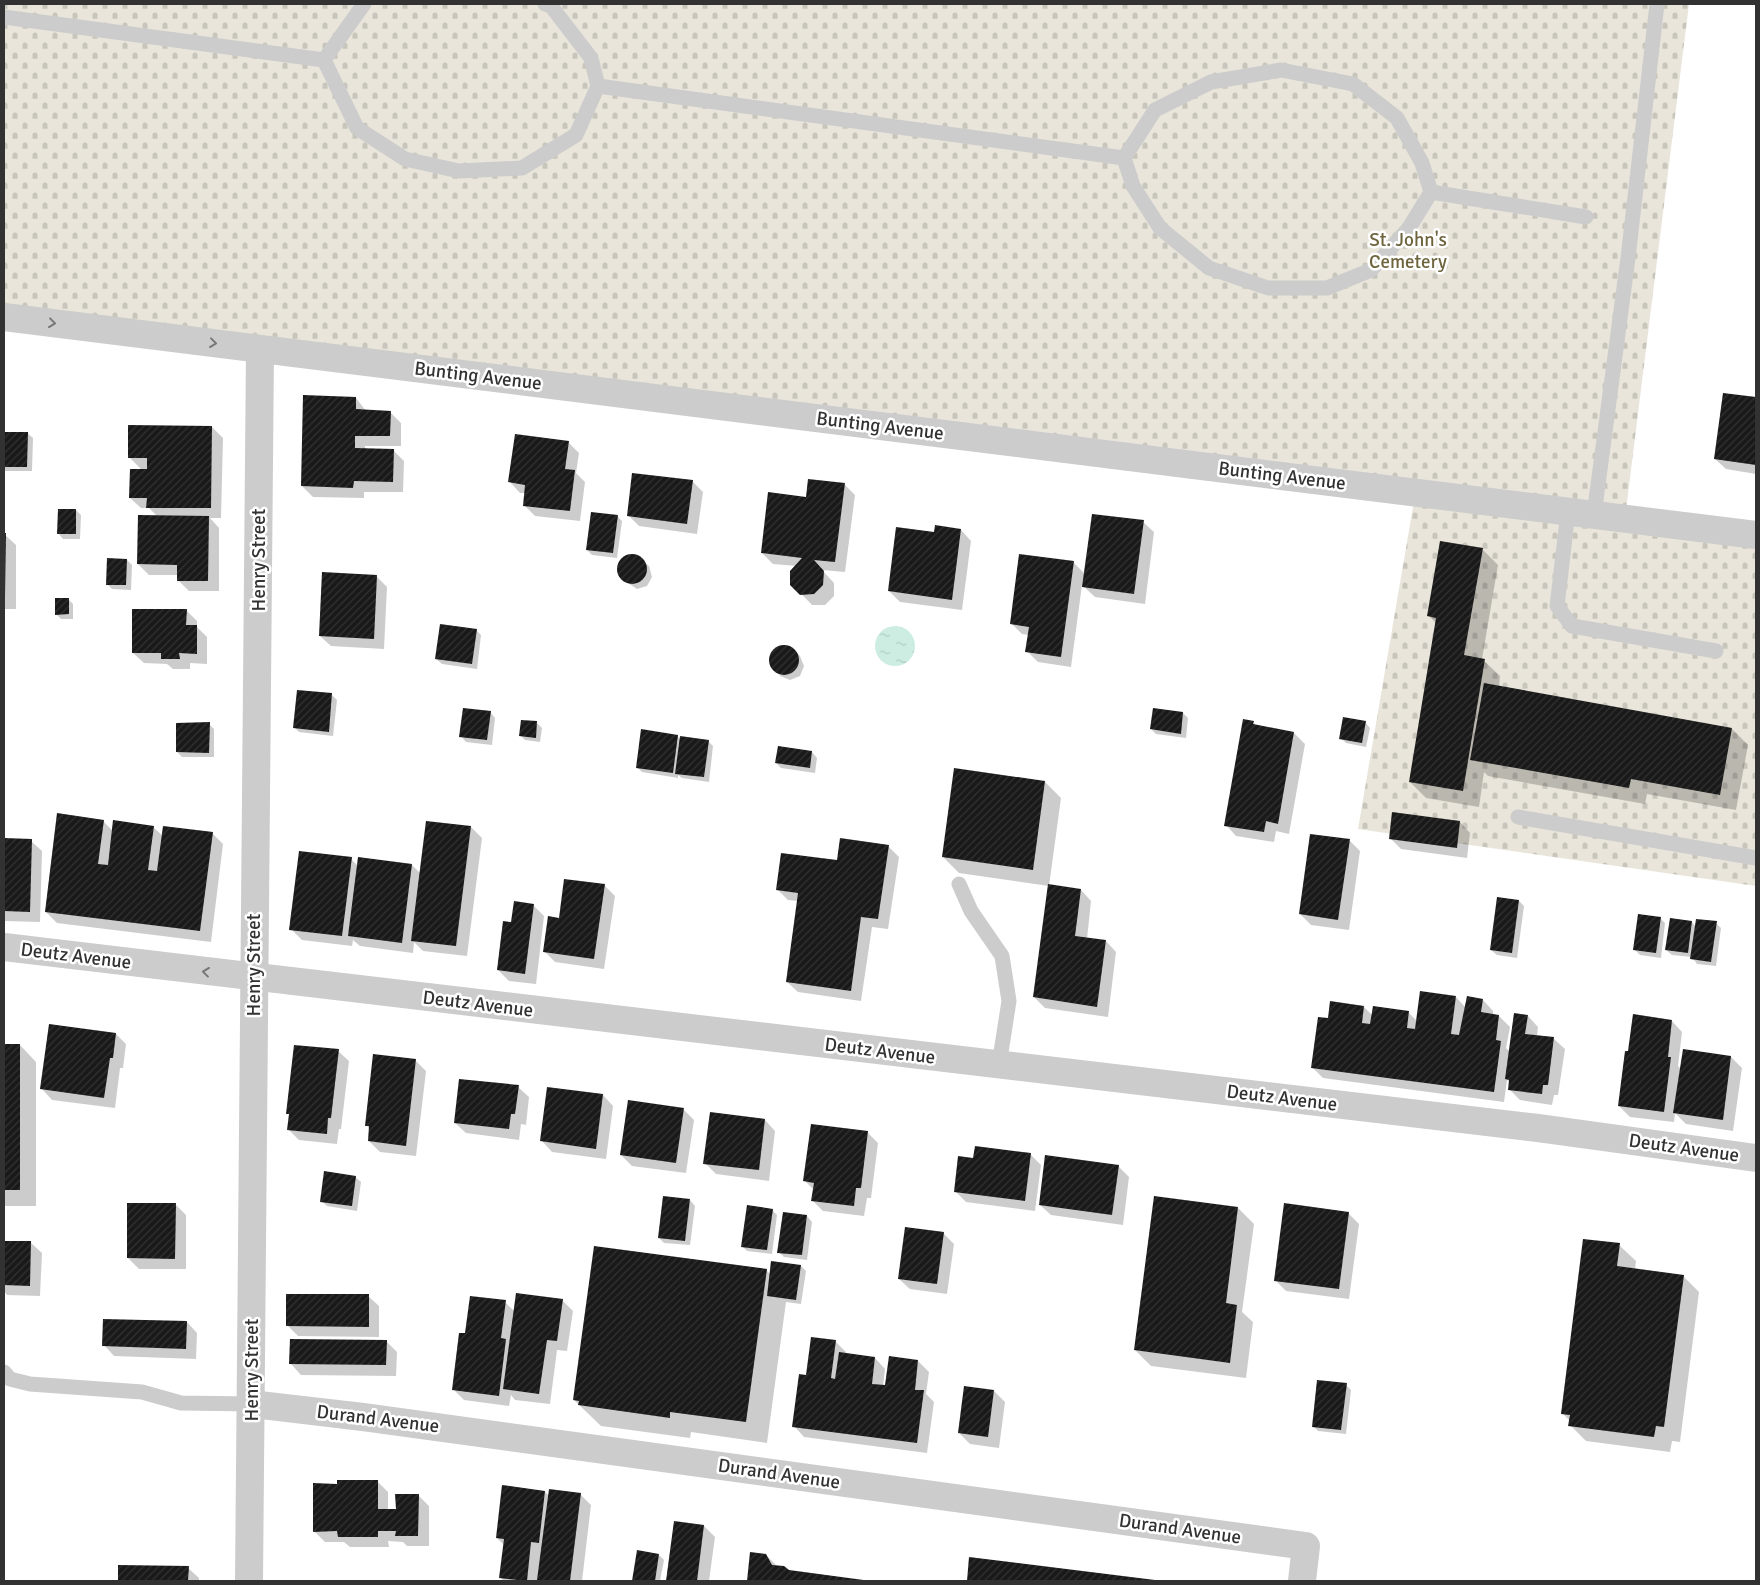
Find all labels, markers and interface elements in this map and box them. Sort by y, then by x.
park label: St. John's Cemetery [1369,228,1447,274]
one-way arrow [48,317,56,328]
one-way arrow [210,337,218,348]
street label: Bunting Avenue [413,356,543,396]
street label: Bunting Avenue [815,406,945,446]
street label: Bunting Avenue [1217,456,1347,496]
street label: Henry Street [247,508,271,611]
street label: Henry Street [242,913,266,1016]
street label: Deutz Avenue [19,937,133,975]
one-way arrow [202,967,210,978]
street label: Deutz Avenue [421,985,535,1023]
street label: Deutz Avenue [823,1032,937,1070]
street label: Deutz Avenue [1225,1079,1339,1117]
street label: Deutz Avenue [1627,1128,1741,1168]
street label: Henry Street [240,1318,264,1421]
street label: Durand Avenue [315,1400,441,1438]
street label: Durand Avenue [716,1454,842,1494]
street label: Durand Avenue [1117,1509,1243,1549]

